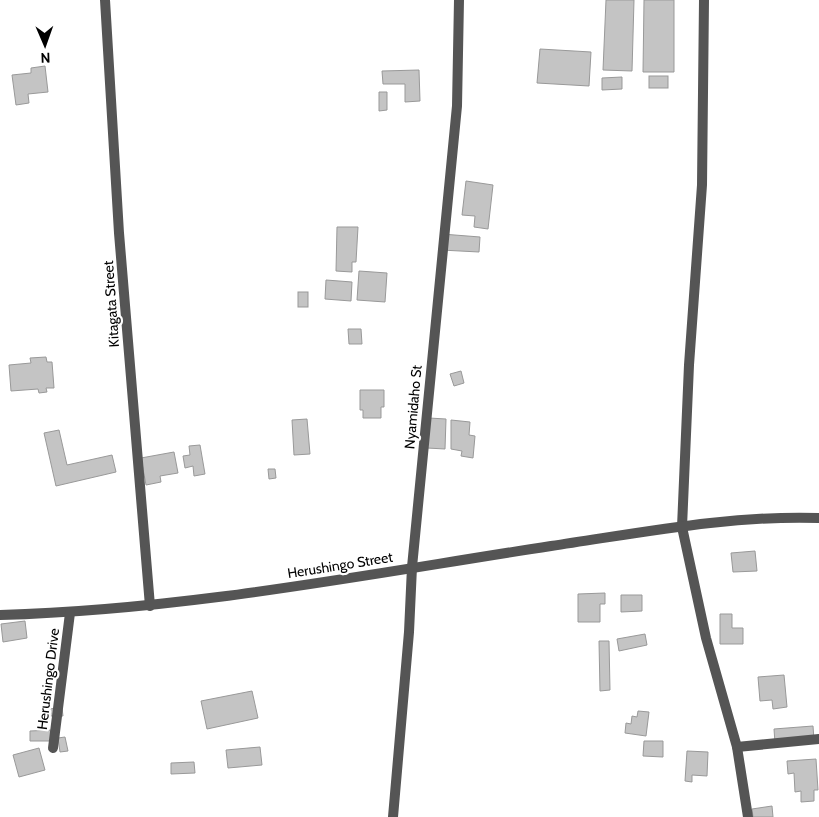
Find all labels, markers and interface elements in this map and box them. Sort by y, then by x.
north arrow [20,20,70,70]
text: N [40,49,51,67]
street label: Kitagata Street [99,260,123,348]
street label: Nyamidaho St [400,364,426,450]
street label: Herushingo Street [286,548,394,582]
street label: Herushingo Drive [33,627,63,731]

